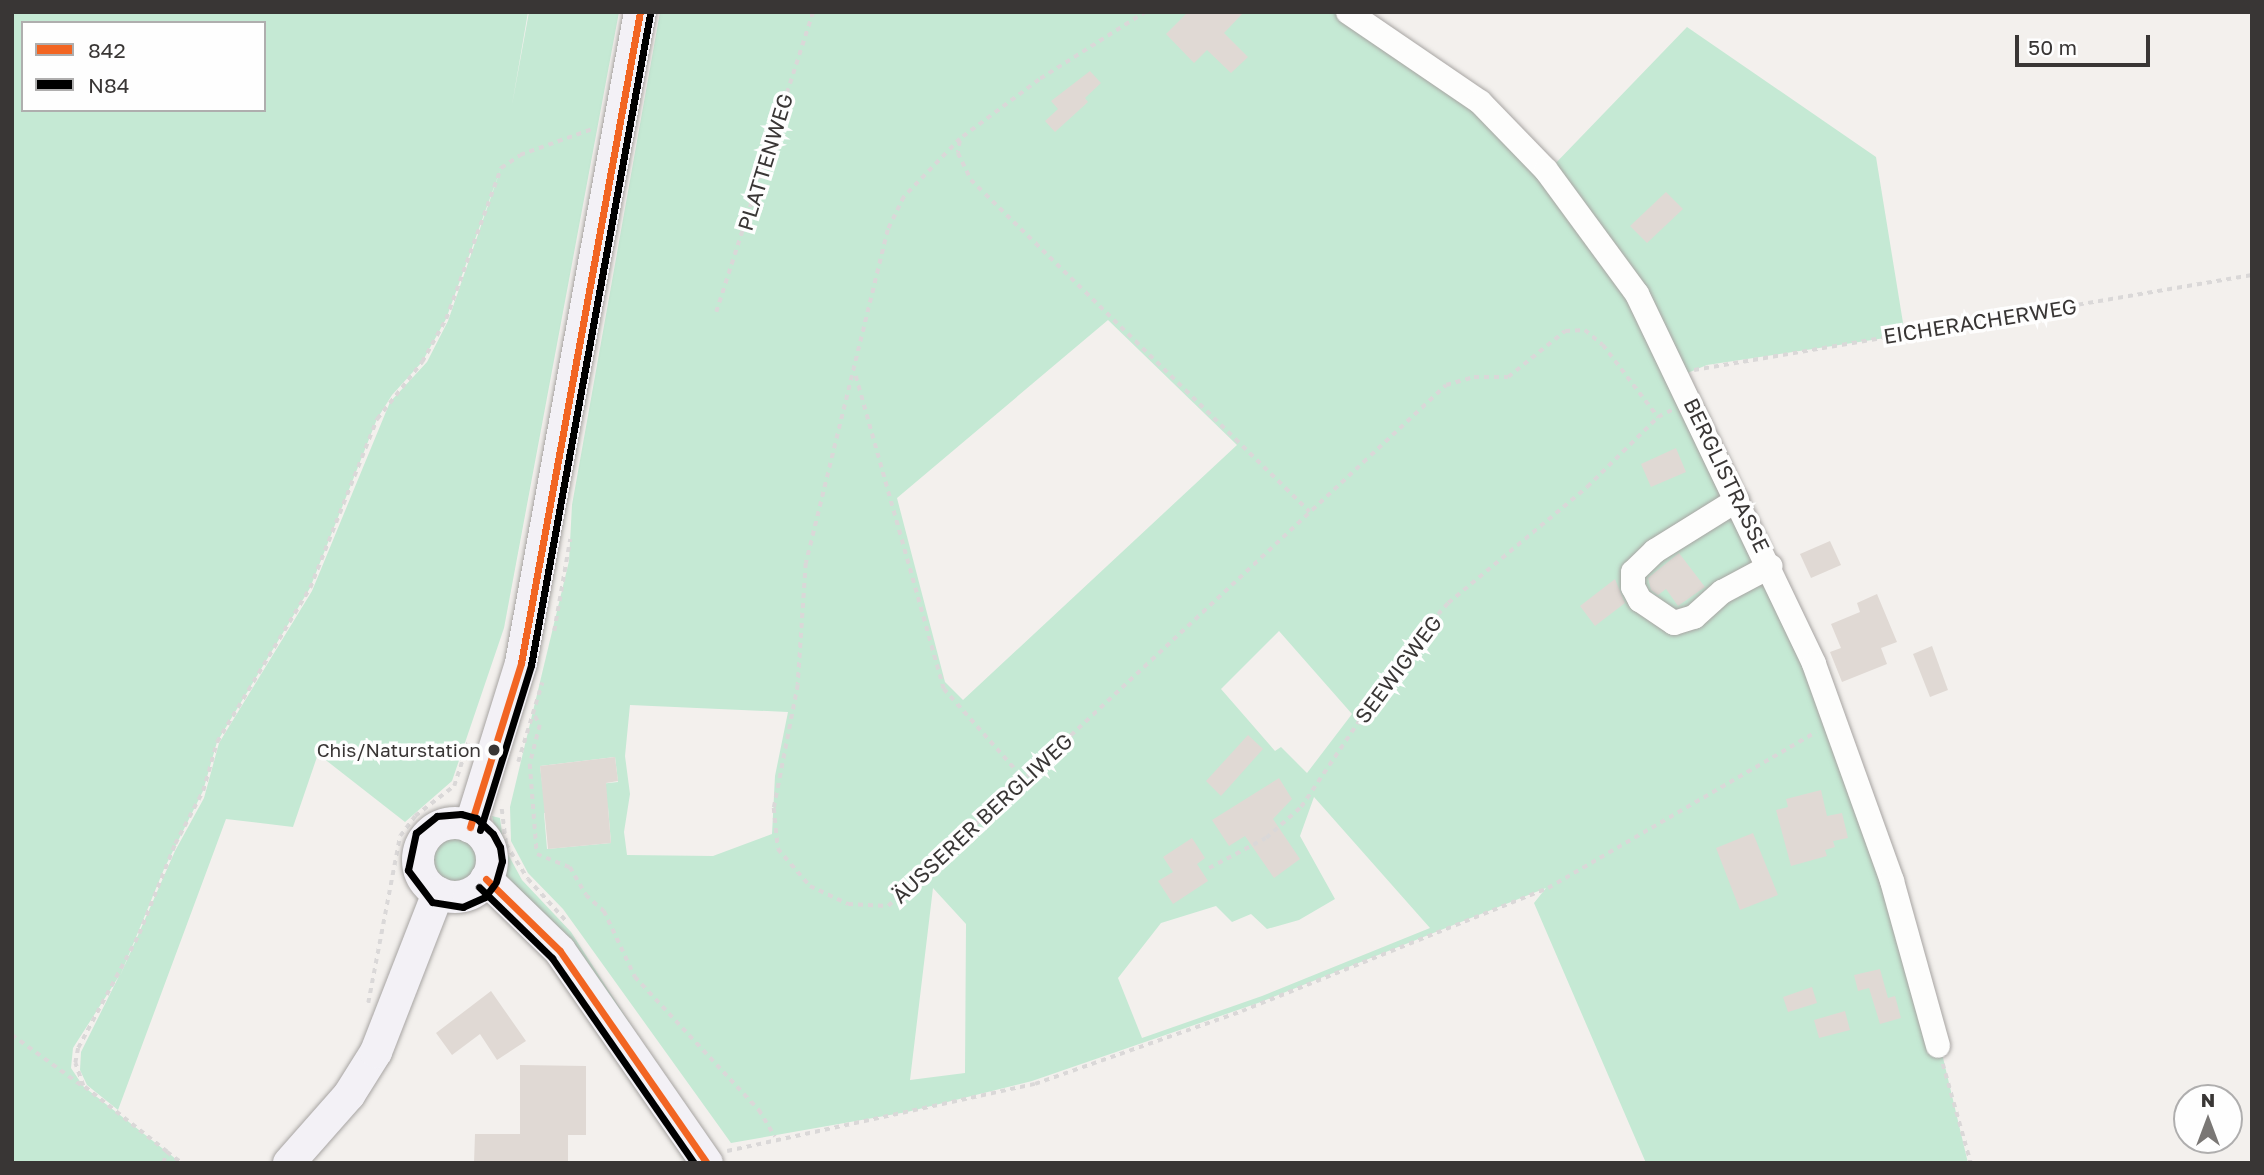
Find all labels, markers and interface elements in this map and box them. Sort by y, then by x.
legend [21,21,266,112]
scale bar [2019,21,2154,65]
text: 50 m [2028,34,2077,60]
text: 842 [88,37,126,63]
text: N84 [88,72,130,98]
street label: PLATTENWEG [732,90,798,234]
street label: EICHERACHERWEG [1882,293,2078,349]
street label: BERGLISTRASSE [1679,394,1775,556]
street label: SEEWIGWEG [1349,610,1447,728]
street label: ÄUSSERER BERGLIWEG [887,728,1077,908]
place label: Chis/Naturstation [317,739,481,761]
marker: Chis/Naturstation [487,743,501,757]
north arrow [2173,1084,2243,1154]
text: N [2201,1088,2215,1111]

